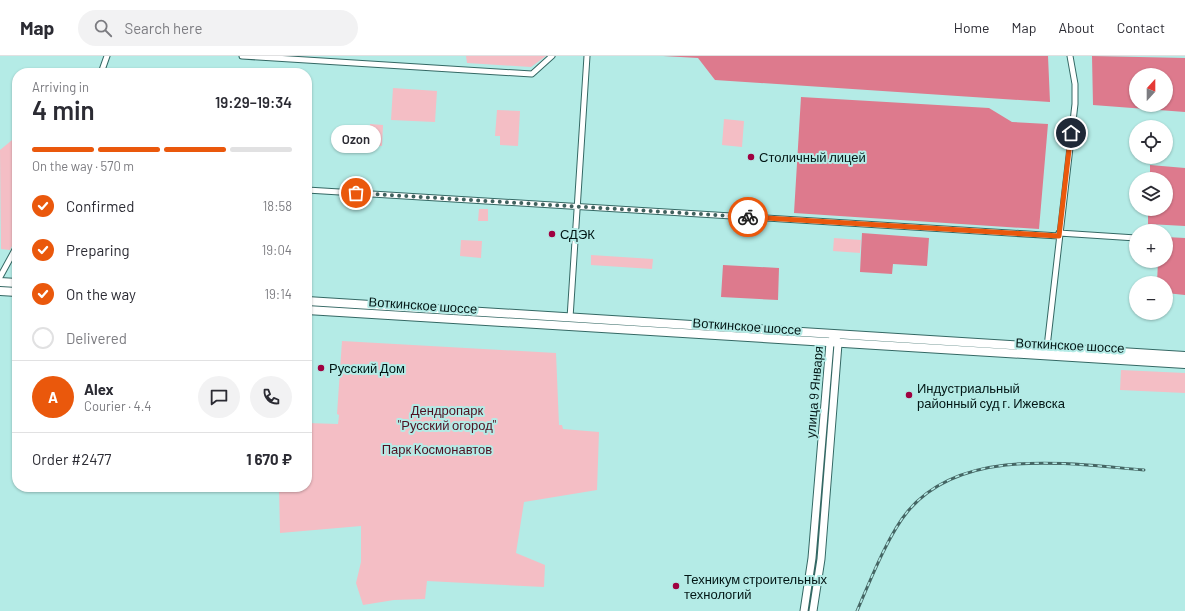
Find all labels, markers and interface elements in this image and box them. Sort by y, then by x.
search box [78,10,358,46]
text: Map [20,16,54,39]
icon: search [92,17,114,39]
text: Search here [124,19,202,37]
text: Home [954,19,990,36]
text: Map [1012,19,1036,36]
text: About [1058,19,1095,36]
text: Contact [1117,19,1165,36]
north arrow [1129,68,1173,112]
map controls [1129,68,1173,320]
text: Arriving in [32,79,89,95]
text: 19:29–19:34 [215,93,292,111]
text: 4 min [32,94,95,125]
pin [1054,116,1088,150]
button: locate [1129,120,1173,164]
icon: home [1060,122,1082,144]
callout: Ozon [331,125,381,153]
text: Ozon [342,131,370,147]
place label: Столичный лицей [759,149,866,165]
marker: Столичный лицей [746,152,756,162]
text: On the way · 570 m [32,158,134,174]
button: layers [1129,172,1173,216]
pin [339,176,373,210]
icon: bag [345,182,367,204]
icon: check [32,195,54,217]
text: Confirmed [66,197,134,215]
courier [728,197,768,237]
text: 18:58 [263,198,292,214]
icon: bike [737,206,759,228]
button: + [1129,224,1173,268]
place label: СДЭК [560,226,595,242]
marker: СДЭК [547,229,557,239]
icon: check [32,239,54,261]
text: Preparing [66,241,130,259]
text: 19:04 [262,242,292,258]
button: − [1129,276,1173,320]
icon: check [32,283,54,305]
text: On the way [66,285,136,303]
text: 19:14 [265,286,292,302]
street label: Воткинское шоссе [368,293,478,317]
street label: Воткинское шоссе [692,314,802,338]
text: Delivered [66,329,127,347]
street label: Воткинское шоссе [1015,334,1125,356]
street label: улица 9 Января [802,345,826,439]
place label: Русский Дом [329,360,405,376]
marker: Русский Дом [316,363,326,373]
button: chat [198,376,240,418]
button: phone [250,376,292,418]
text: Alex [84,380,114,398]
place label: Индустриальный районный суд г. Ижевска [917,380,1066,411]
text: A [48,388,58,406]
marker: Индустриальный районный суд г. Ижевска [904,390,914,400]
text: Courier · 4.4 [84,398,152,414]
park label: Дендропарк "Русский огород" [398,402,497,433]
park label: Парк Космонавтов [382,441,492,457]
text: Order #2477 [32,450,111,468]
text: 1 670 ₽ [246,450,292,468]
place label: Техникум строительных технологий [684,571,827,602]
marker: Техникум строительных технологий [671,581,681,591]

